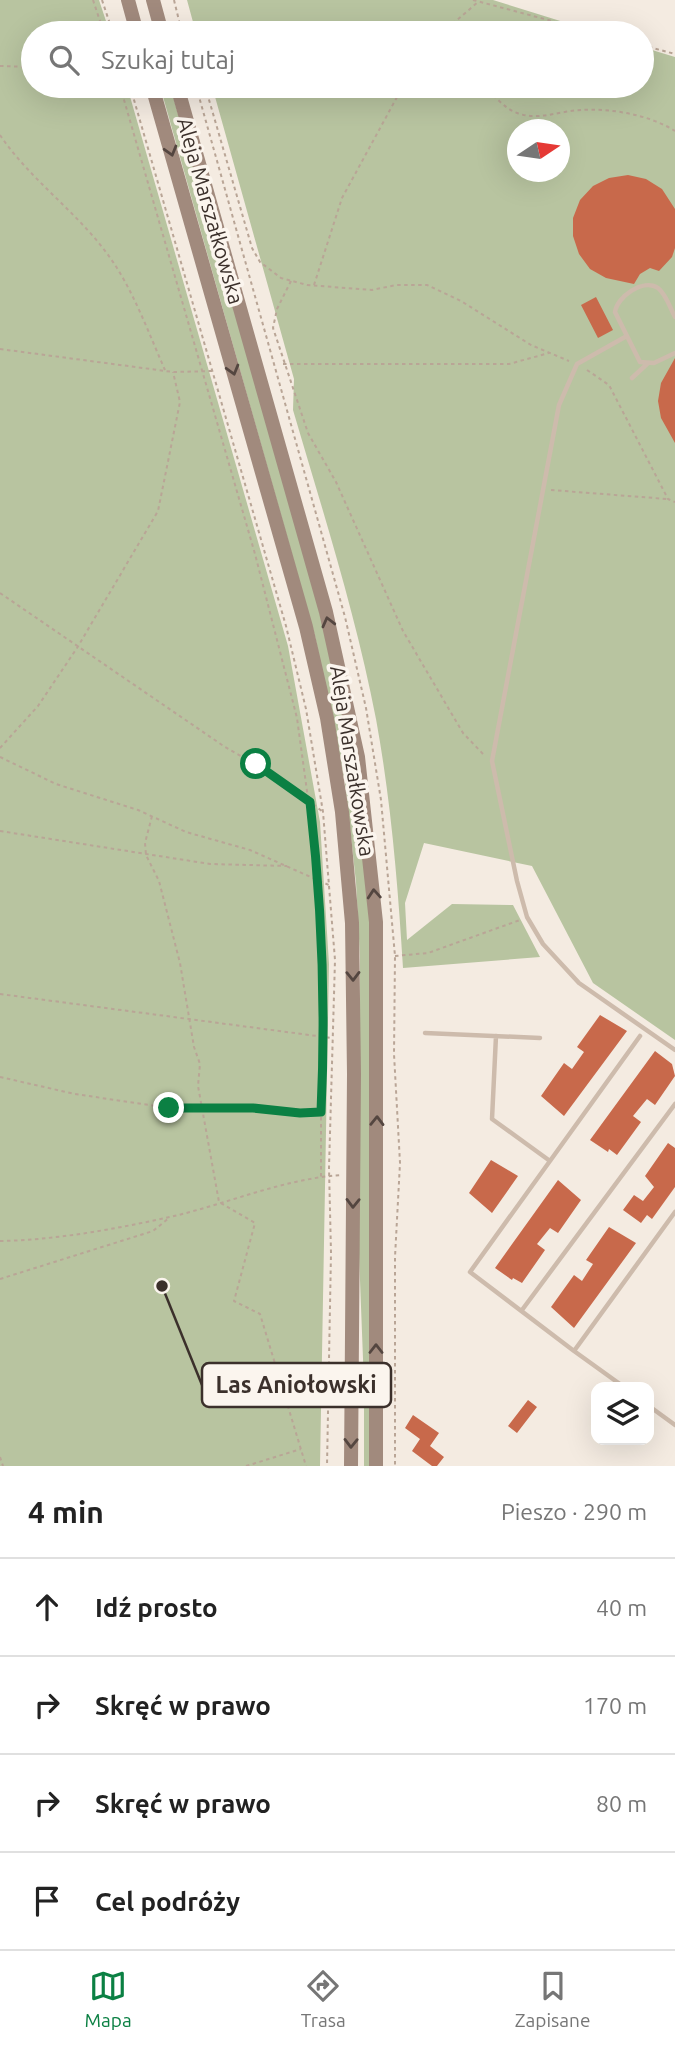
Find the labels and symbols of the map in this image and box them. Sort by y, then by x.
street label: Aleja Marszałkowska [173,115,249,307]
north arrow [507,119,570,182]
one-way arrow [163,145,178,157]
one-way arrow [225,364,240,376]
one-way arrow [322,616,336,628]
street label: Aleja Marszałkowska [326,664,380,858]
route start [240,748,271,779]
one-way arrow [367,888,382,899]
one-way arrow [345,971,361,981]
route end [153,1092,184,1123]
one-way arrow [369,1116,385,1126]
one-way arrow [345,1198,361,1209]
one-way arrow [368,1343,384,1354]
callout: Las Aniołowski [202,1363,391,1407]
text: Las Aniołowski [215,1372,377,1397]
one-way arrow [343,1438,359,1449]

